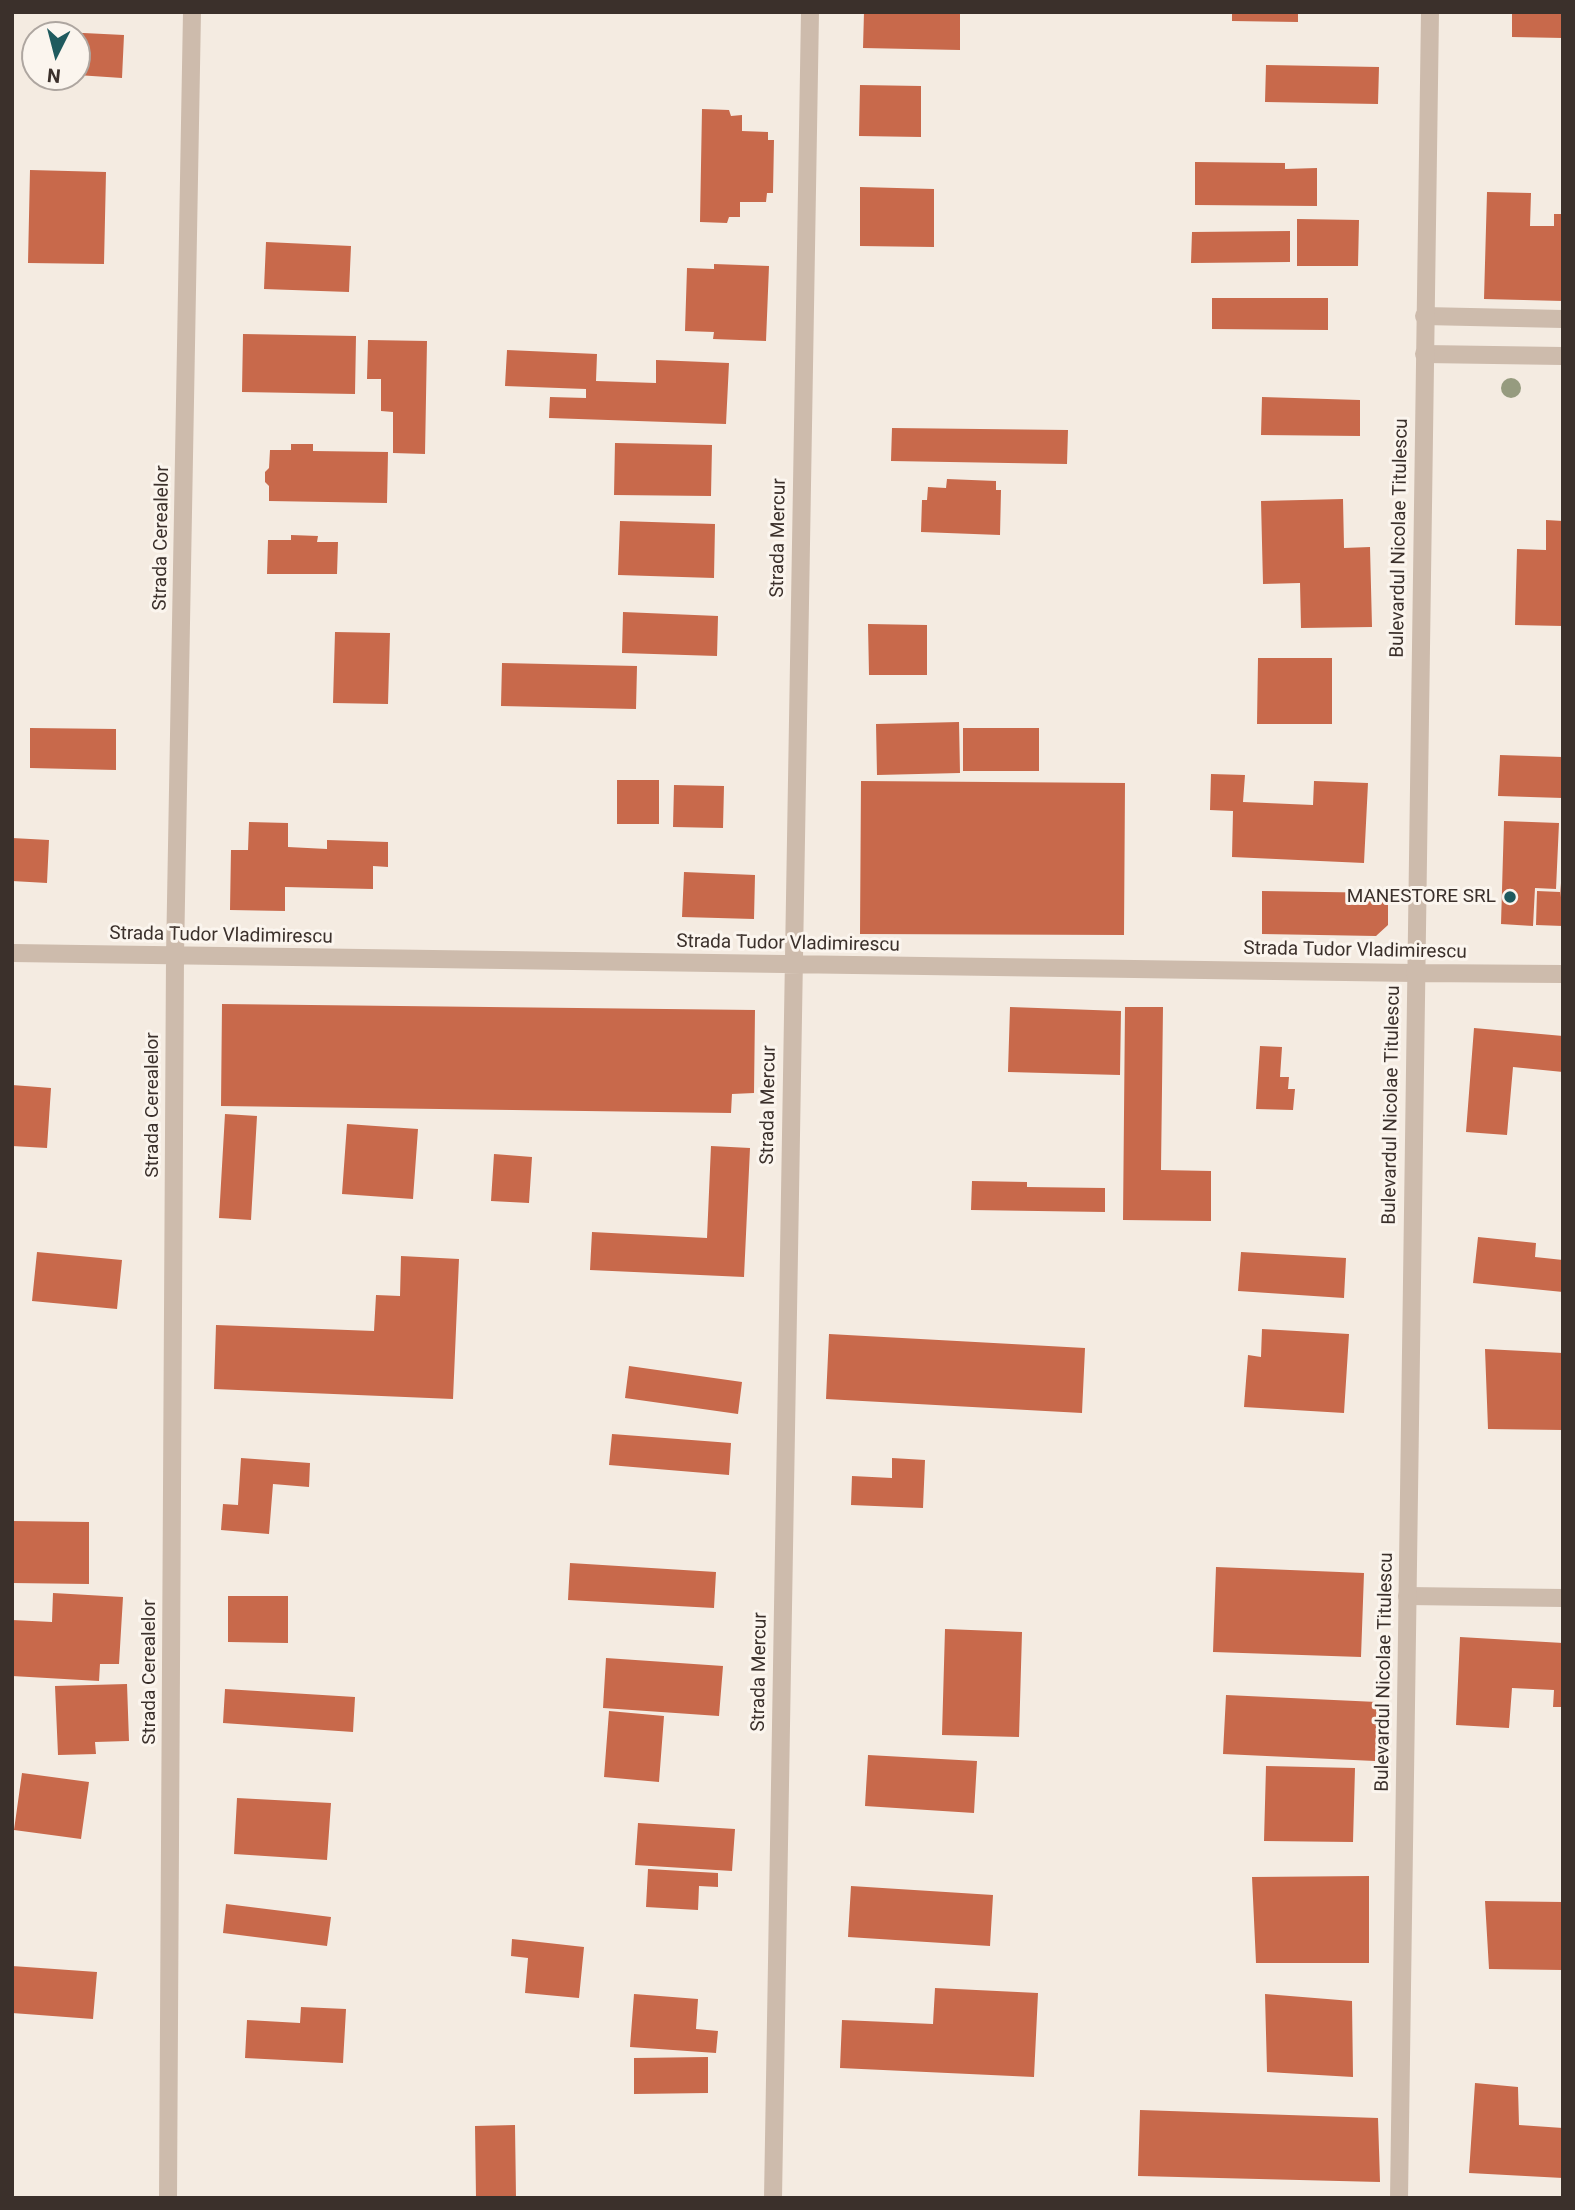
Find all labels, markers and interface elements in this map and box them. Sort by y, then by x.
north arrow [21,21,91,91]
text: N [46,63,62,88]
street label: Bulevardul Nicolae Titulescu [1387,418,1413,658]
street label: Strada Cerealelor [149,465,175,611]
street label: Strada Mercur [767,478,791,598]
place label: MANESTORE SRL [1347,886,1496,908]
marker: MANESTORE SRL [1502,889,1518,905]
street label: Strada Tudor Vladimirescu [109,923,333,949]
street label: Strada Tudor Vladimirescu [676,931,900,957]
street label: Strada Tudor Vladimirescu [1243,938,1467,964]
street label: Bulevardul Nicolae Titulescu [1379,985,1405,1225]
street label: Strada Cerealelor [142,1032,164,1178]
street label: Strada Mercur [757,1045,781,1165]
street label: Bulevardul Nicolae Titulescu [1372,1552,1398,1792]
street label: Strada Cerealelor [139,1599,161,1745]
street label: Strada Mercur [748,1612,772,1732]

